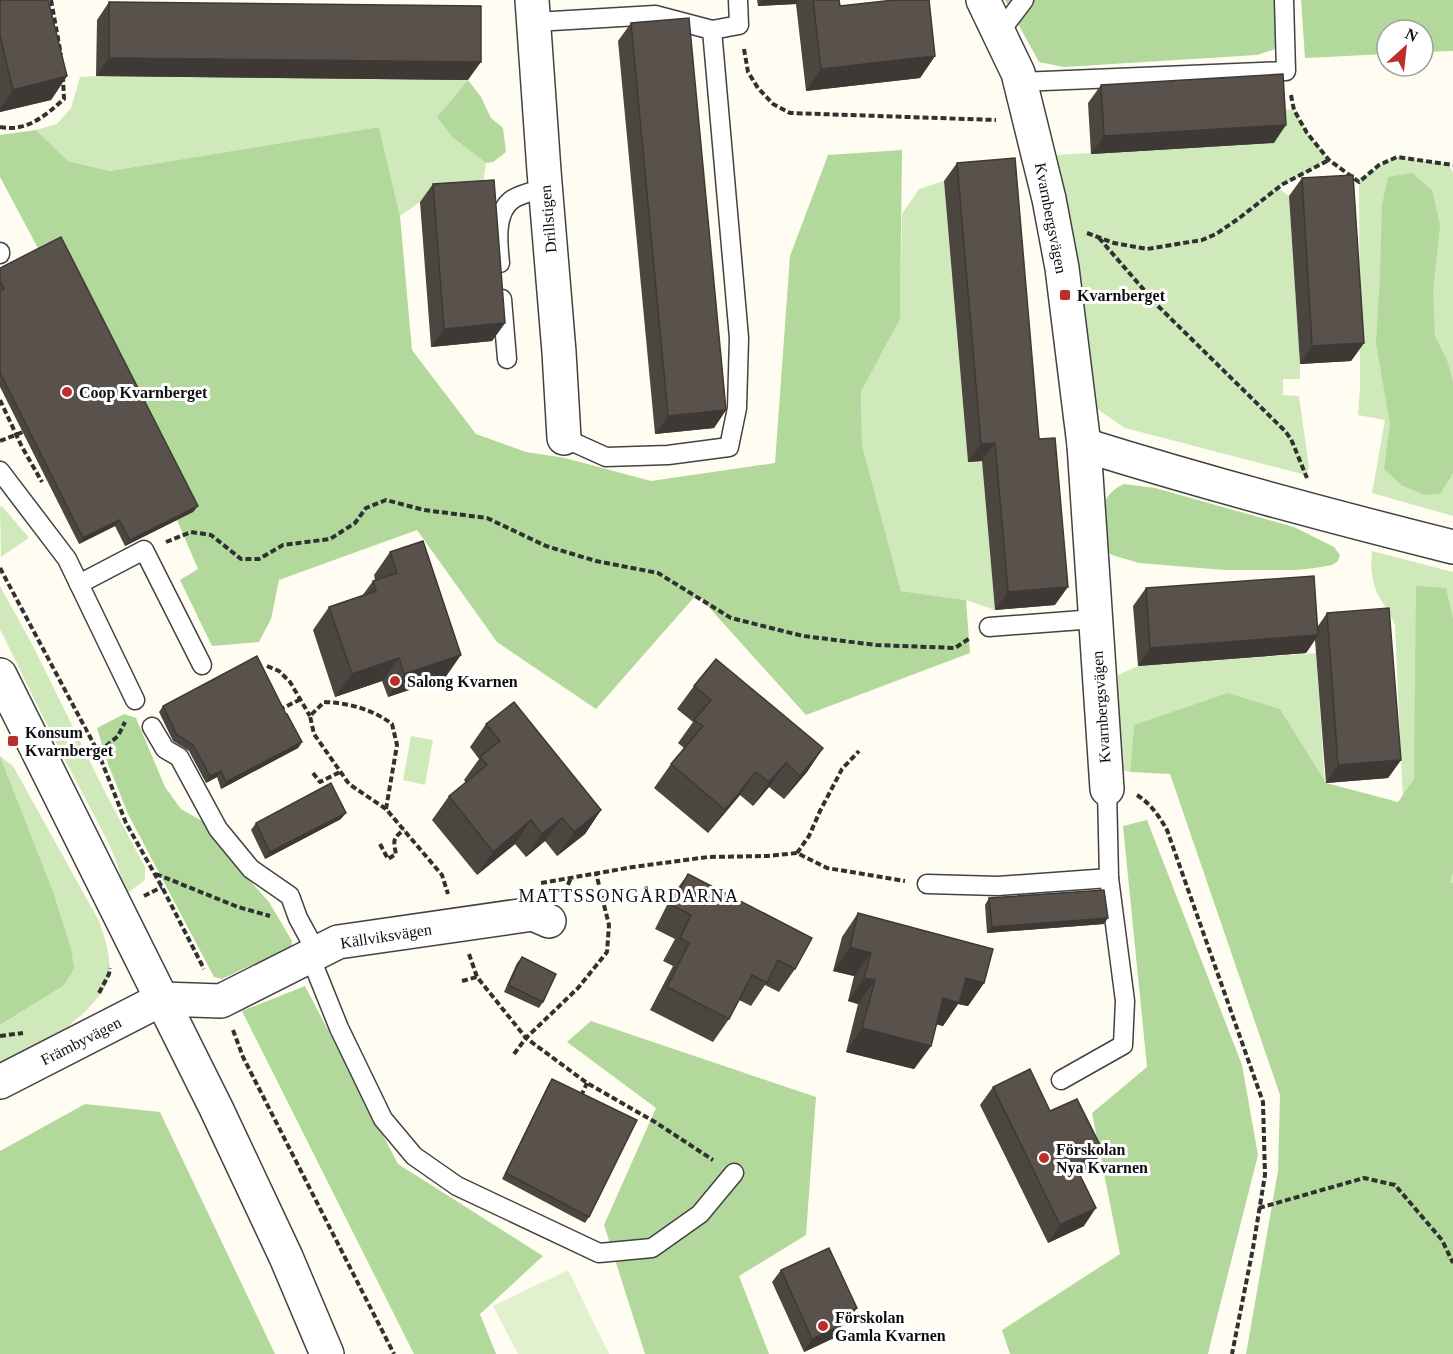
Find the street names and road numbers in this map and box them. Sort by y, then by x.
street label: Kvarnbergsvägen [1031,161,1070,275]
street label: Drillstigen [537,184,560,254]
street label: Kvarnbergsvägen [1089,650,1114,764]
street label: Källviksvägen [339,920,433,953]
street label: Främbyvägen [38,1013,125,1069]

